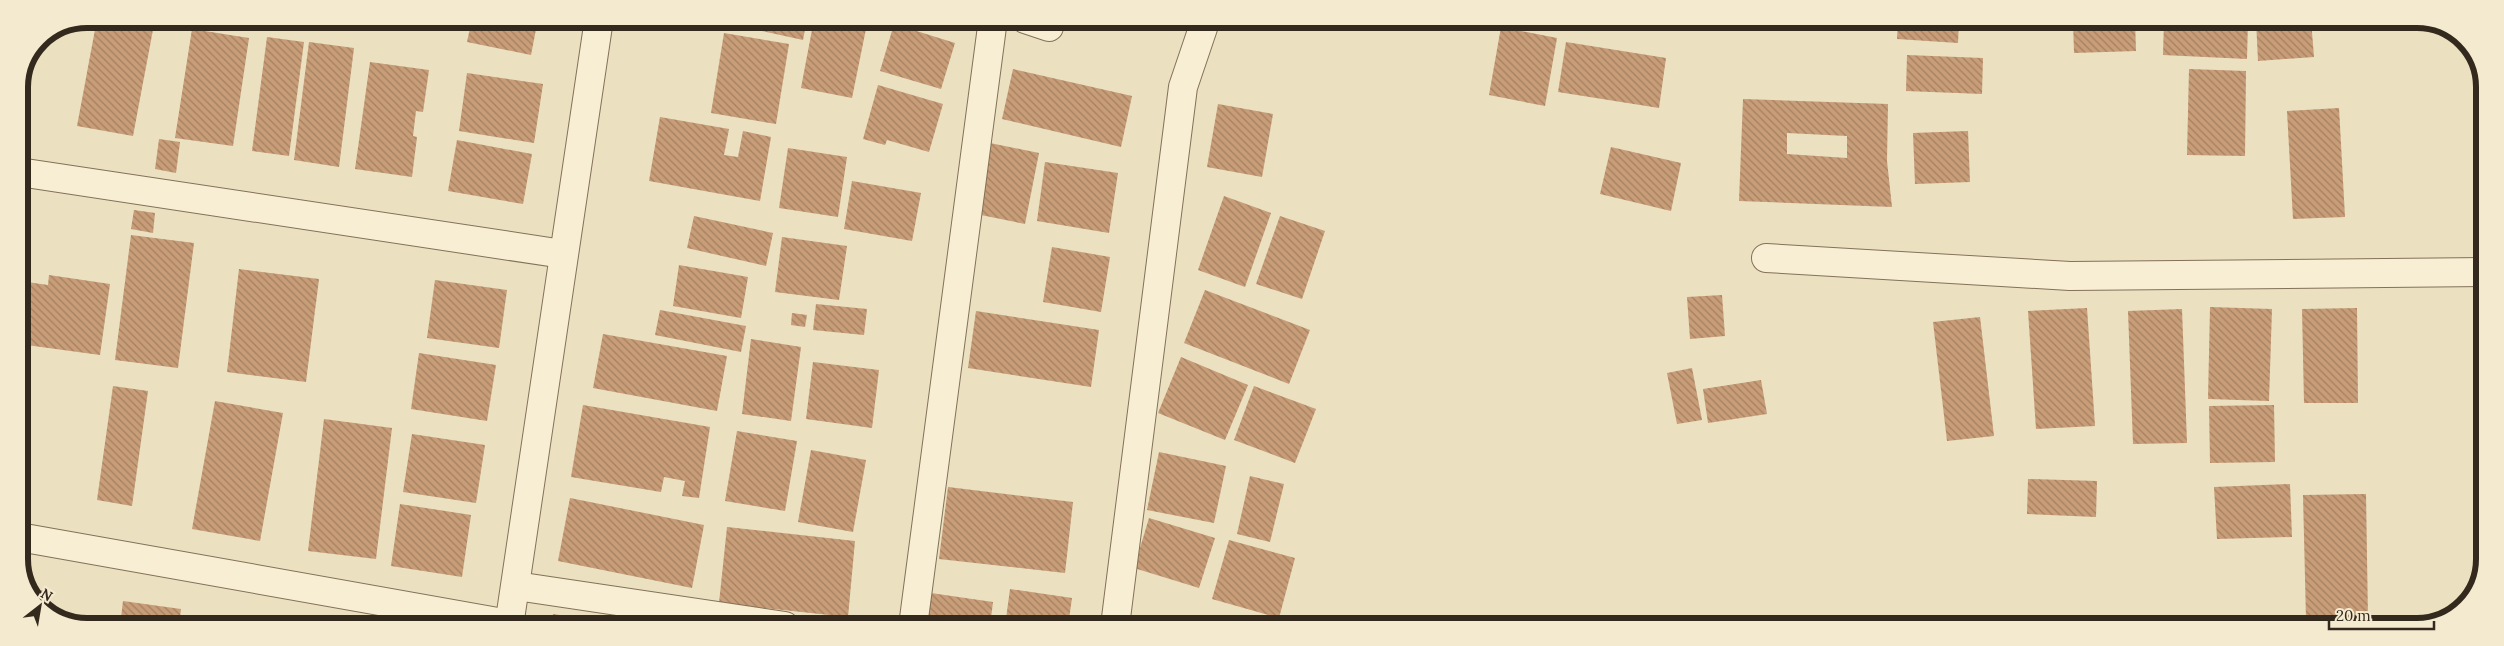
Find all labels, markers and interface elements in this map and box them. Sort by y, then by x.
north arrow [15,581,65,631]
text: N [37,584,56,605]
scale bar [2329,598,2434,630]
text: 20 m [2336,606,2371,625]

